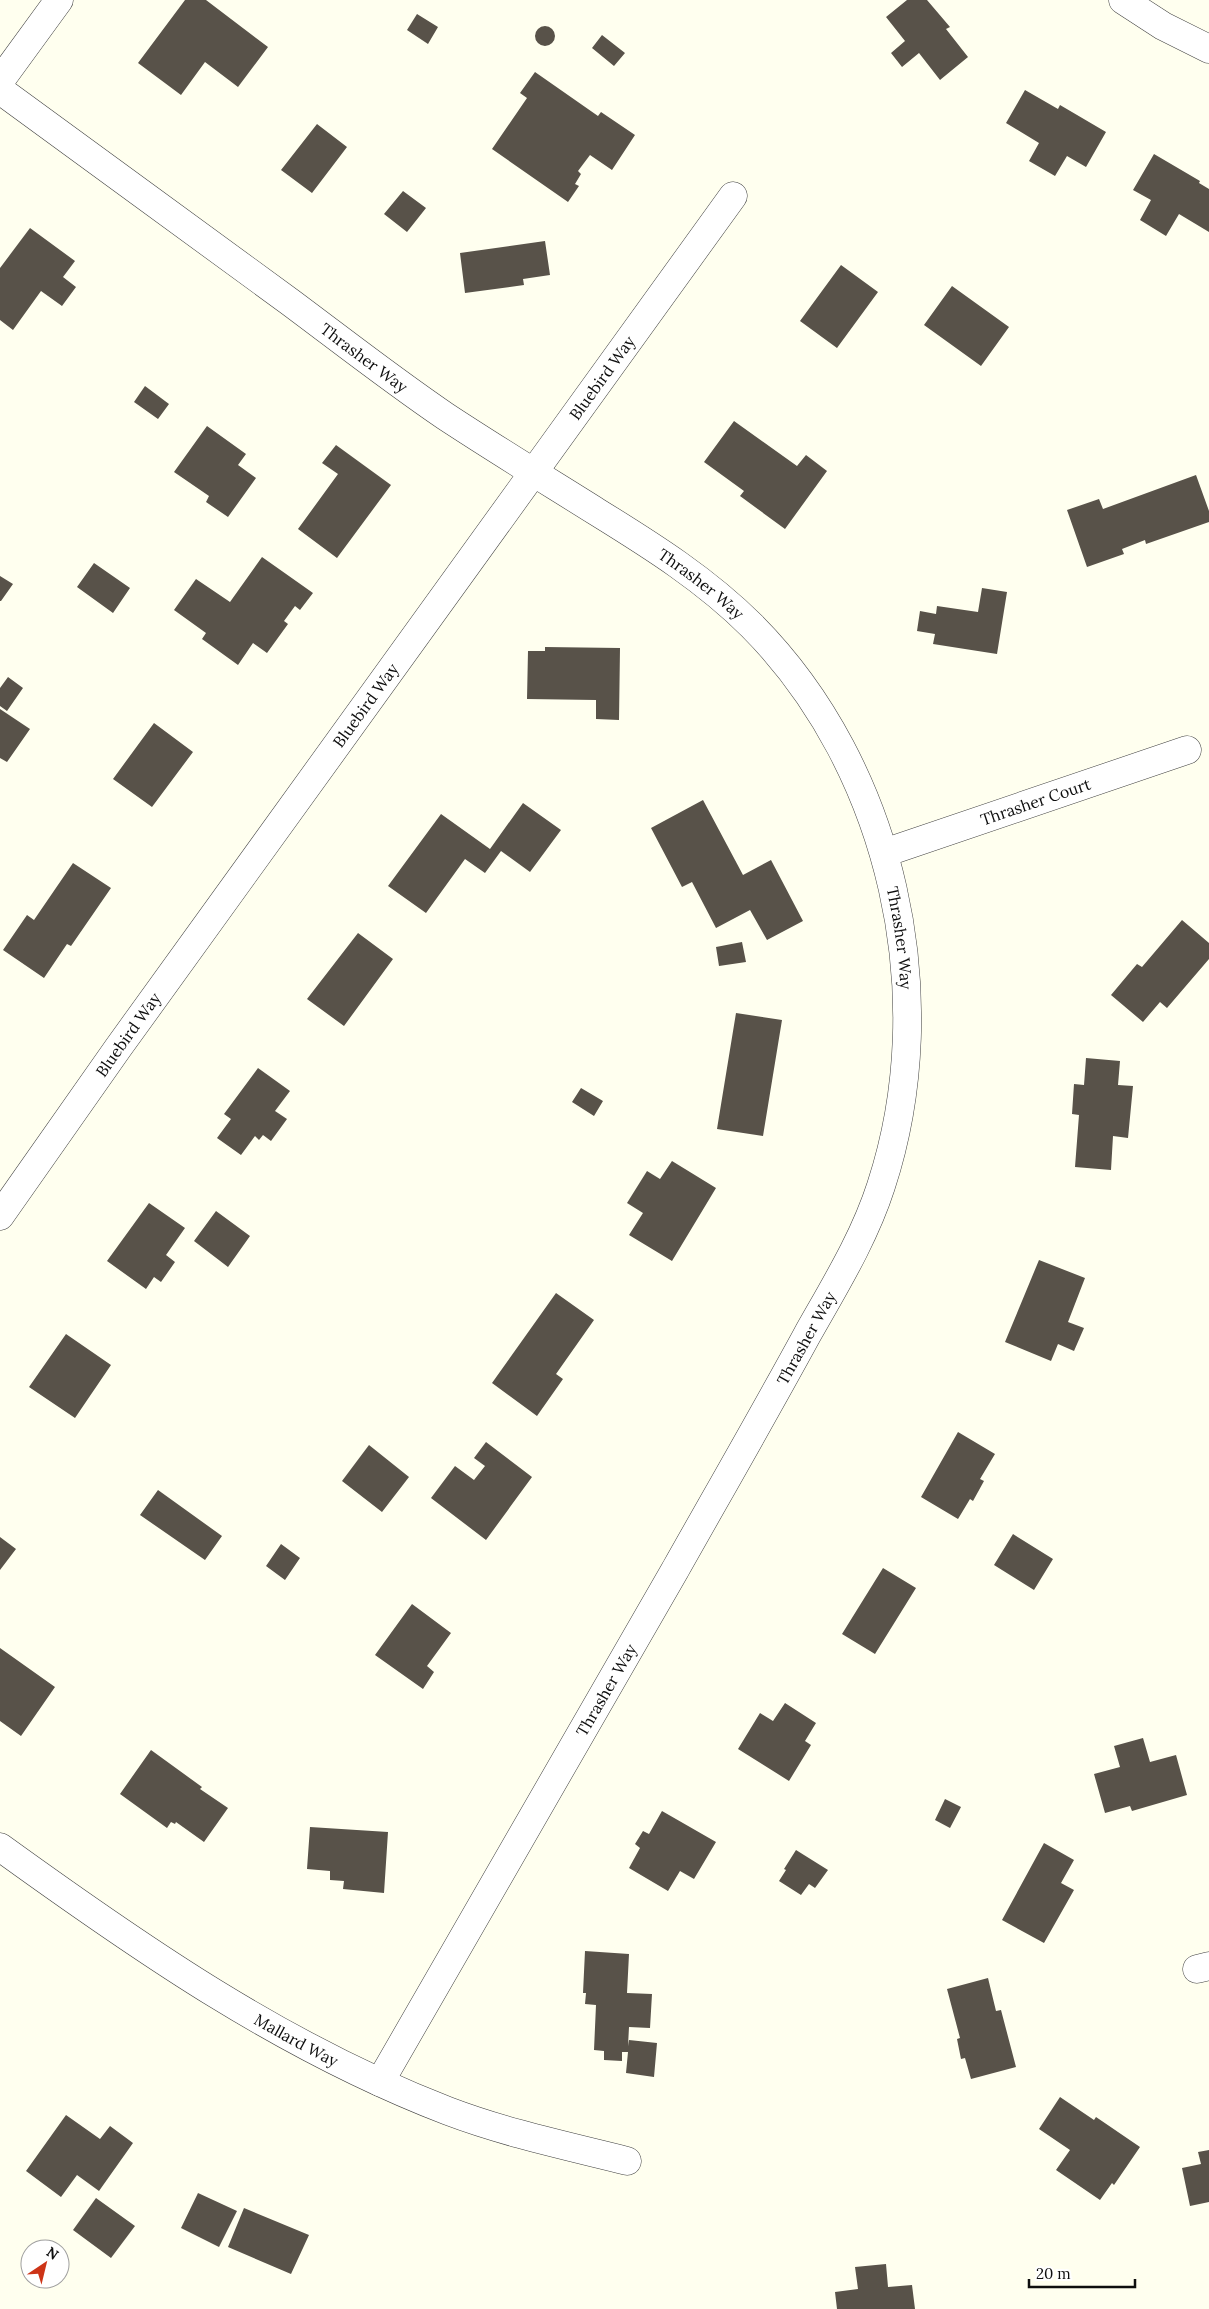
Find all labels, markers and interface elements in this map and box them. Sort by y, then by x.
street label: Thrasher Way [317,319,412,397]
street label: Bluebird Way [565,331,639,424]
street label: Thrasher Way [654,544,749,624]
street label: Bluebird Way [328,659,403,751]
street label: Thrasher Court [978,773,1094,830]
street label: Thrasher Way [883,885,917,990]
street label: Bluebird Way [91,988,165,1080]
street label: Thrasher Way [772,1287,840,1388]
street label: Thrasher Way [571,1640,641,1740]
street label: Mallard Way [251,2009,342,2071]
north arrow [20,2239,70,2289]
text: N [43,2243,62,2264]
scale bar [1029,2256,1135,2288]
text: 20 m [1036,2264,1071,2283]

